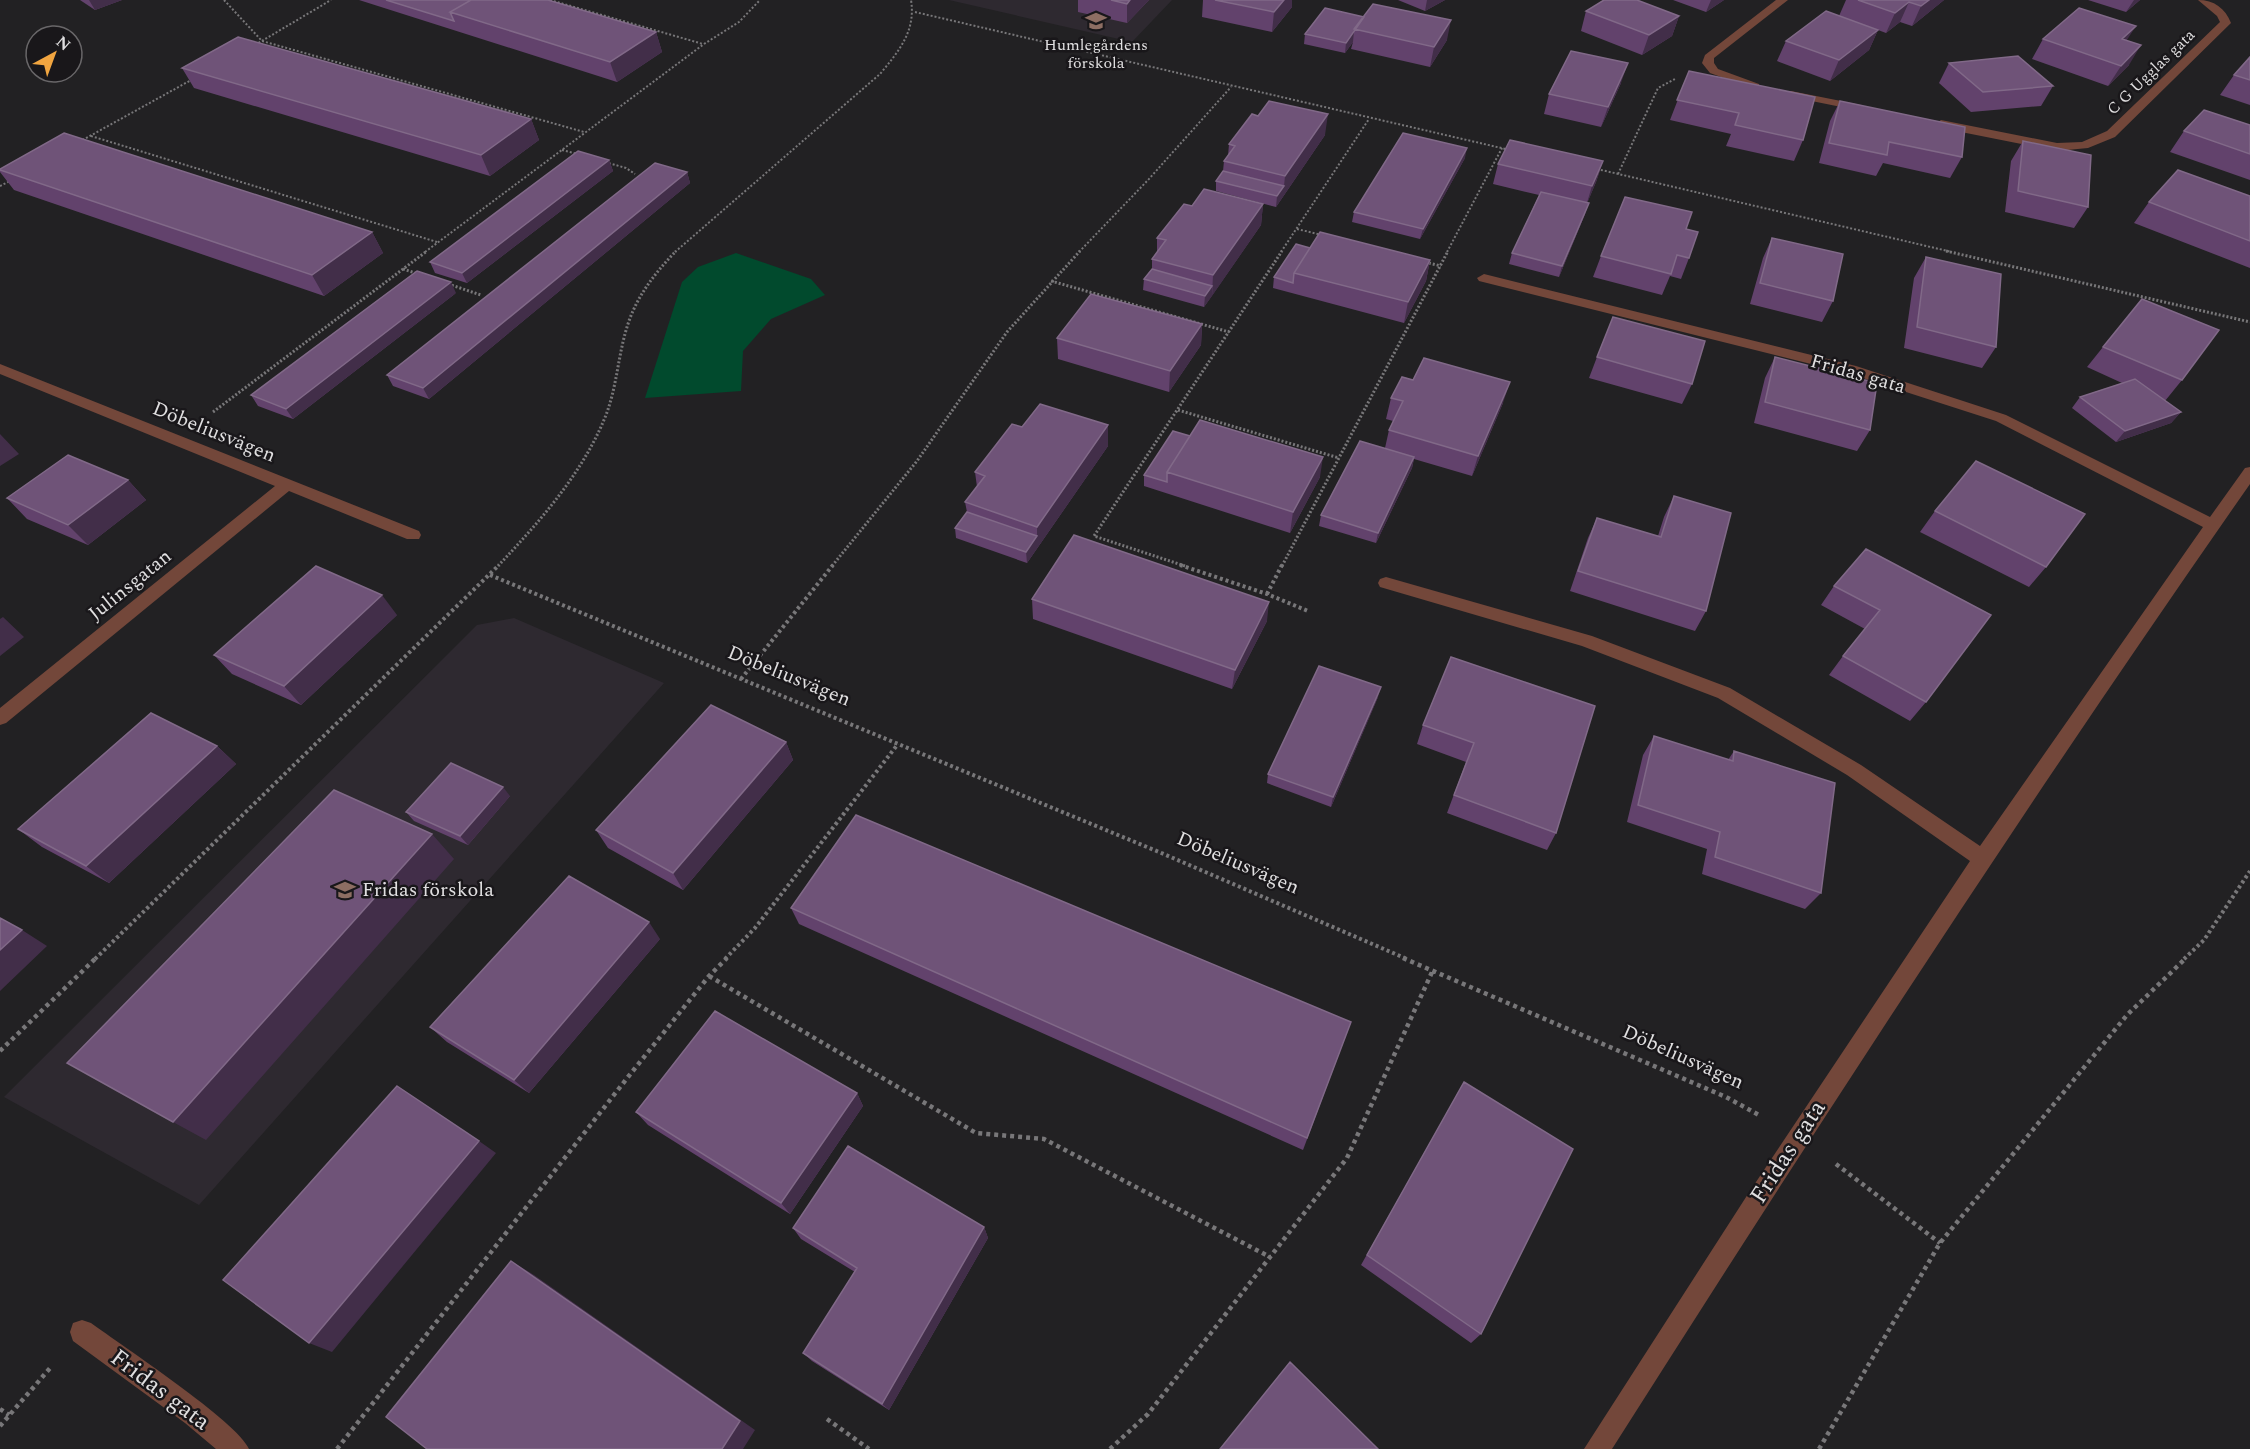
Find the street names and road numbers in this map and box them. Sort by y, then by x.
street label: C G Ugglas gata [2101,23,2201,120]
street label: Fridas gata [1807,346,1909,402]
street label: Döbeliusvägen [148,394,280,470]
street label: Julinsgatan [82,542,178,628]
street label: Döbeliusvägen [723,638,855,714]
street label: Döbeliusvägen [1172,824,1304,902]
street label: Döbeliusvägen [1617,1017,1749,1097]
street label: Fridas gata [1741,1093,1835,1211]
street label: Fridas gata [102,1340,218,1440]

